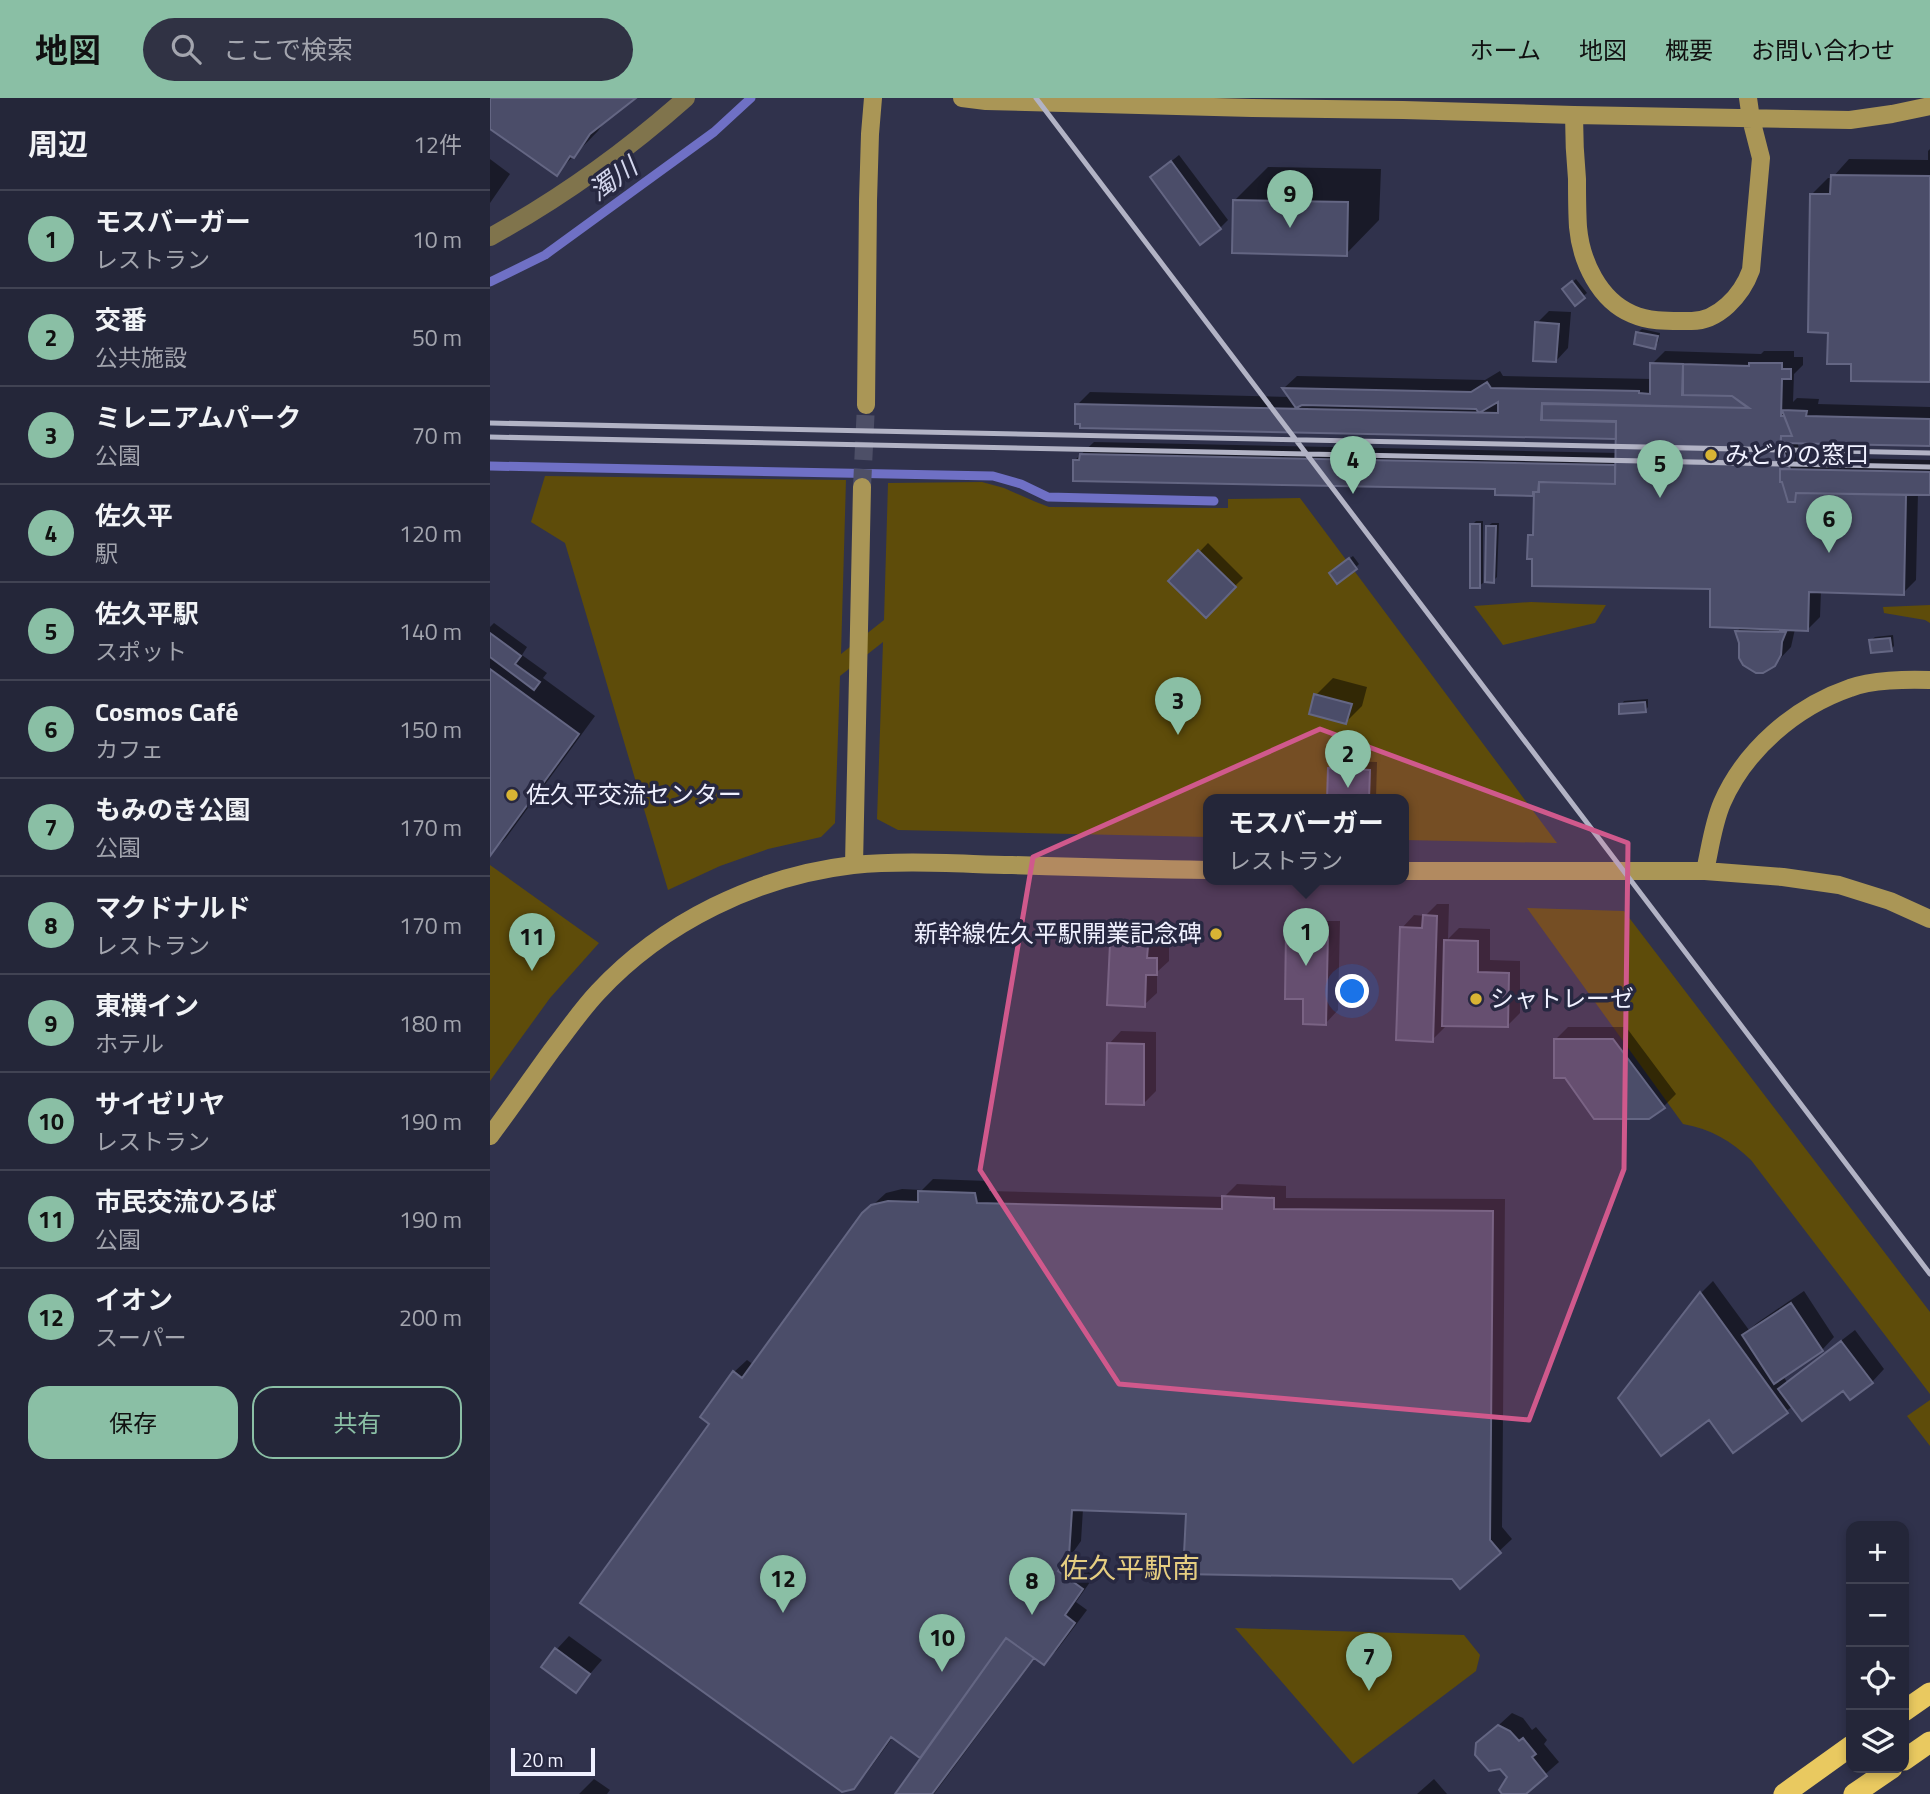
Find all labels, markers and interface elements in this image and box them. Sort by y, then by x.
search box [143,18,633,81]
text: 地図 [35,25,101,75]
icon: search [167,30,205,68]
text: ここで検索 [223,30,353,69]
text: ホーム [1470,32,1541,68]
text: 地図 [1579,32,1627,68]
text: 概要 [1665,32,1713,68]
text: お問い合わせ [1751,32,1895,68]
text: 周辺 [28,121,88,167]
text: 12件 [413,127,462,162]
water label: 濁川 [580,146,648,210]
pin: 9 [1267,170,1313,228]
text: モスバーガー [95,202,251,241]
text: 1 [45,222,57,257]
text: 10 m [412,222,462,257]
text: レストラン [95,242,210,277]
text: 交番 [95,300,147,339]
text: 2 [45,320,57,355]
text: 50 m [412,320,462,355]
text: 公共施設 [95,340,187,375]
text: ミレニアムパーク [95,398,301,437]
text: 3 [45,418,57,453]
text: 70 m [412,418,462,453]
pin: 4 [1330,436,1376,494]
place label: みどりの窓口 [1725,436,1869,472]
text: 公園 [95,438,141,473]
pin: 5 [1637,440,1683,498]
marker: みどりの窓口 [1703,447,1719,463]
pin: 6 [1806,495,1852,553]
text: 佐久平 [95,496,173,535]
text: 4 [45,516,57,551]
text: 120 m [399,516,462,551]
text: 駅 [95,536,118,571]
text: 佐久平駅 [95,594,199,633]
text: 5 [45,614,57,649]
text: 140 m [399,614,462,649]
text: スポット [95,634,187,669]
pin: 3 [1155,677,1201,735]
text: Cosmos Café [95,692,239,731]
text: 6 [45,712,57,747]
text: 150 m [399,712,462,747]
pin: 2 [1325,730,1371,788]
text: カフェ [95,732,164,767]
place label: 佐久平交流センター [526,776,742,812]
marker: 佐久平交流センター [504,787,520,803]
text: もみのき公園 [95,790,250,829]
popup [1203,794,1409,885]
text: モスバーガー [1228,803,1384,842]
text: 7 [45,810,57,845]
text: 170 m [399,810,462,845]
text: 公園 [95,830,141,865]
text: レストラン [1228,843,1343,878]
text: マクドナルド [95,888,251,927]
text: 8 [45,908,57,943]
text: 170 m [399,908,462,943]
pin: 1 [1283,908,1329,966]
pin: 11 [509,913,555,971]
place label: 新幹線佐久平駅開業記念碑 [914,915,1202,951]
marker: 新幹線佐久平駅開業記念碑 [1208,926,1224,942]
text: レストラン [95,928,210,963]
your location [1335,974,1369,1008]
place label: シャトレーゼ [1490,980,1634,1016]
text: 東横イン [95,986,199,1025]
marker: シャトレーゼ [1468,991,1484,1007]
text: 9 [45,1006,57,1041]
text: 180 m [399,1006,462,1041]
text: ホテル [95,1026,164,1061]
text: サイゼリヤ [95,1084,225,1123]
text: 10 [38,1104,64,1139]
text: 190 m [399,1104,462,1139]
text: レストラン [95,1124,210,1159]
text: 市民交流ひろば [95,1182,277,1221]
text: 11 [38,1202,64,1237]
text: 190 m [399,1202,462,1237]
text: 公園 [95,1222,141,1257]
text: イオン [95,1280,173,1319]
text: 12 [38,1300,64,1335]
text: 200 m [399,1300,462,1335]
text: スーパー [95,1320,187,1355]
button: 保存 [28,1386,238,1459]
button: 共有 [252,1386,462,1459]
map controls [1846,1521,1909,1773]
button: + [1846,1521,1909,1584]
district label: 佐久平駅南 [1060,1546,1200,1589]
pin: 12 [760,1555,806,1613]
pin: 8 [1009,1557,1055,1615]
button: − [1846,1584,1909,1647]
pin: 10 [919,1614,965,1672]
pin: 7 [1346,1633,1392,1691]
button: locate [1846,1647,1909,1710]
button: layers [1846,1710,1909,1773]
scale bar [511,1745,595,1777]
text: 20 m [522,1745,563,1774]

